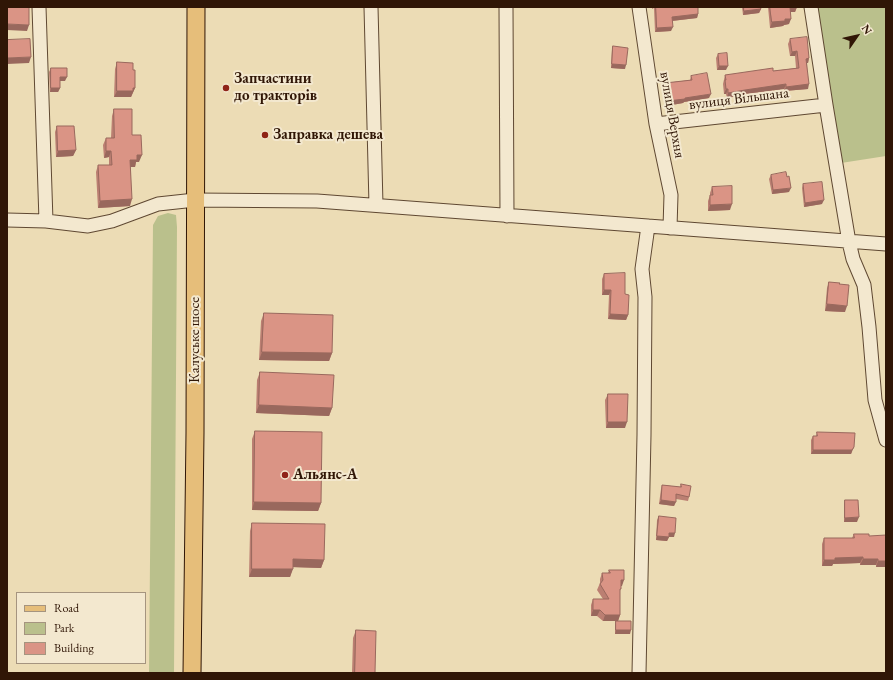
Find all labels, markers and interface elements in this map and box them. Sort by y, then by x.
north arrow [837,16,877,56]
text: N [859,22,875,37]
place label: Запчастини до тракторів [234,70,317,105]
street label: вулиця Верхня [656,70,688,160]
marker: Запчастини до тракторів [221,83,231,93]
street label: вулиця Вільшана [688,84,790,114]
place label: Заправка дешева [273,126,383,144]
marker: Заправка дешева [260,130,270,140]
street label: Калуське шосе [186,297,204,383]
place label: Альянс-А [293,466,357,484]
marker: Альянс-А [280,470,290,480]
legend [16,592,146,664]
text: Road [54,600,79,616]
text: Park [54,620,74,636]
text: Building [54,640,94,656]

